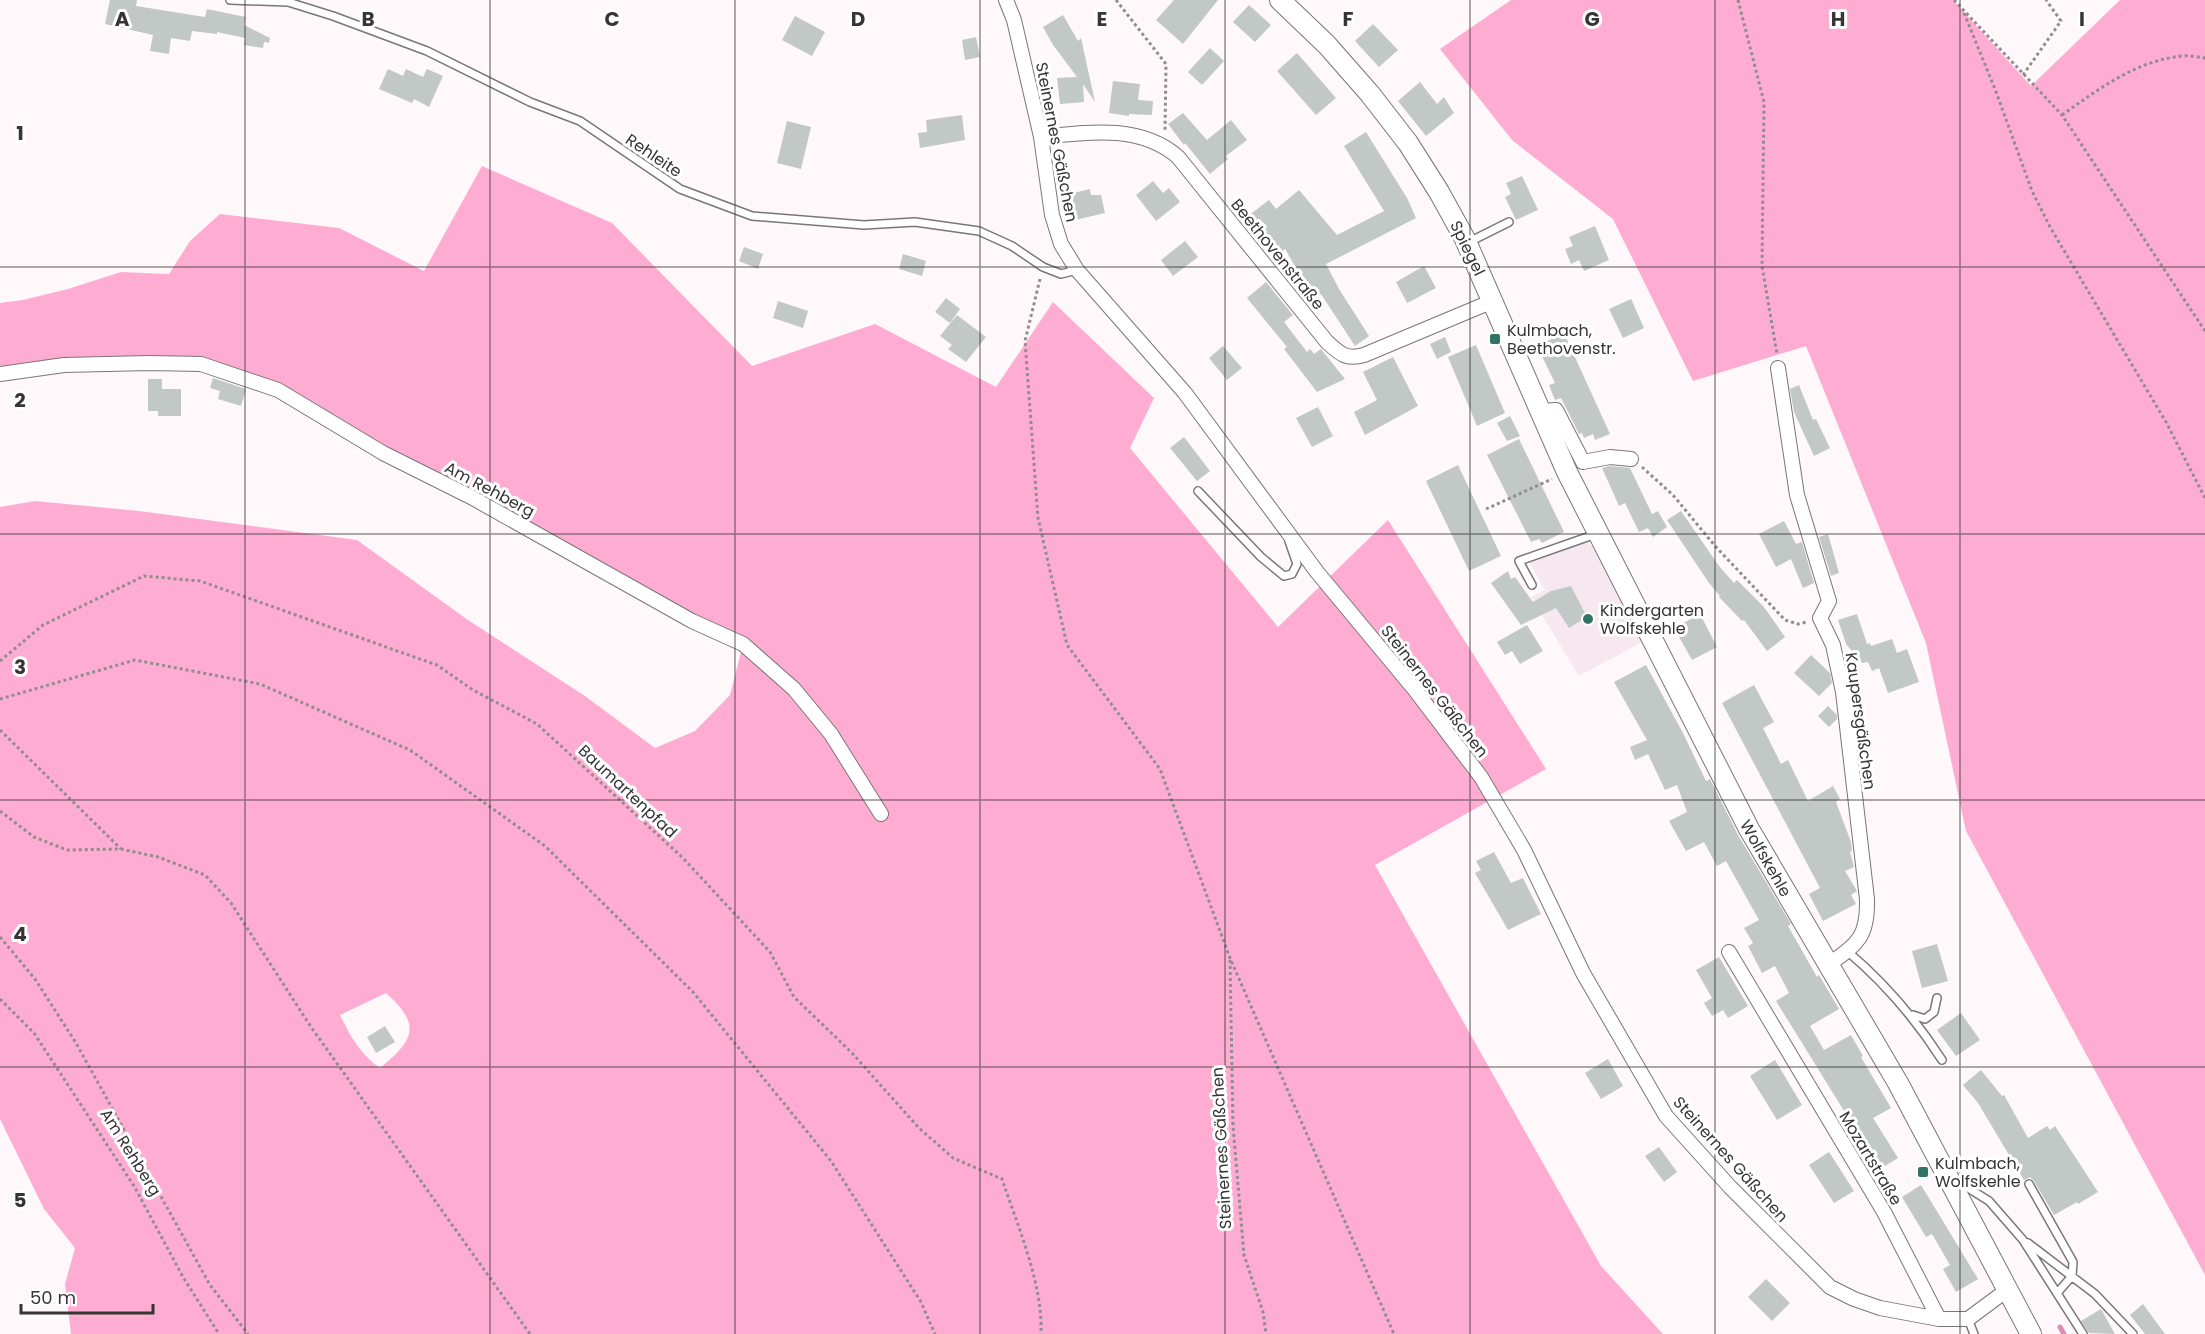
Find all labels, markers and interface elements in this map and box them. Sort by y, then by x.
text: A [115,5,130,33]
text: B [361,5,375,33]
text: C [604,5,620,33]
text: D [851,5,865,33]
text: E [1097,5,1107,33]
text: F [1343,5,1354,33]
text: G [1584,5,1600,33]
text: H [1831,5,1845,33]
text: I [2079,5,2085,33]
street label: Steinernes Gäßchen [1030,60,1083,224]
text: 1 [16,119,24,147]
street label: Rehleite [621,128,687,183]
street label: Beethovenstraße [1226,194,1330,315]
street label: Spiegel [1444,217,1491,280]
place label: Kulmbach, Beethovenstr. [1507,319,1616,360]
marker: Kulmbach, Beethovenstr. [1488,332,1502,346]
text: 2 [14,386,26,414]
street label: Am Rehberg [441,456,539,523]
place label: Kindergarten Wolfskehle [1600,599,1704,640]
marker: Kindergarten Wolfskehle [1581,612,1595,626]
street label: Steinernes Gäßchen [1376,620,1494,762]
street label: Kaupersgäßchen [1839,651,1882,791]
text: 3 [14,653,26,681]
street label: Baumartenpfad [573,739,682,843]
street label: Wolfskehle [1734,815,1797,901]
text: 4 [13,920,27,948]
street label: Steinernes Gäßchen [1206,1066,1237,1230]
street label: Steinernes Gäßchen [1668,1091,1793,1227]
street label: Am Rehberg [95,1104,167,1200]
street label: Mozartstraße [1833,1107,1908,1210]
place label: Kulmbach, Wolfskehle [1935,1152,2021,1193]
marker: Kulmbach, Wolfskehle [1916,1165,1930,1179]
text: 5 [14,1186,27,1214]
scale bar [21,1277,153,1315]
text: 50 m [30,1285,76,1310]

